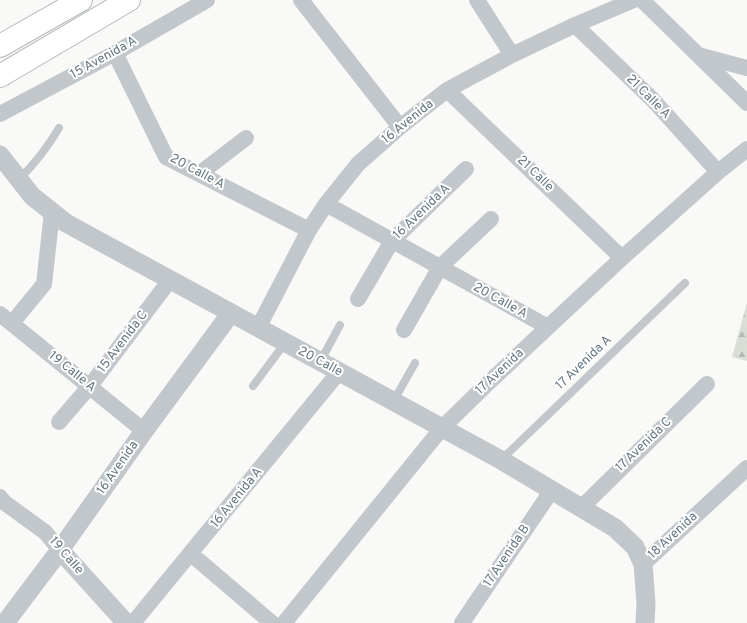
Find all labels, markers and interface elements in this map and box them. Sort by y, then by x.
street label: 15 Avenida A [68,33,140,83]
street label: 21 Calle A [622,71,674,123]
street label: 16 Avenida [379,96,437,148]
street label: 20 Calle A [167,151,227,193]
street label: 21 Calle [513,153,557,195]
street label: 16 Avenida A [390,181,454,243]
street label: 20 Calle A [470,280,530,323]
street label: 15 Avenida C [94,308,152,376]
street label: 17 Avenida A [553,332,615,394]
street label: 20 Calle [295,344,345,380]
street label: 17 Avenida [473,346,527,398]
street label: 19 Calle A [45,348,99,396]
street label: 17 Avenida C [613,414,675,476]
street label: 16 Avenida [94,438,142,498]
street label: 16 Avenida A [208,464,266,531]
street label: 18 Avenida [645,509,701,563]
street label: 17 Avenida B [480,522,534,590]
street label: 19 Calle [45,534,87,578]

